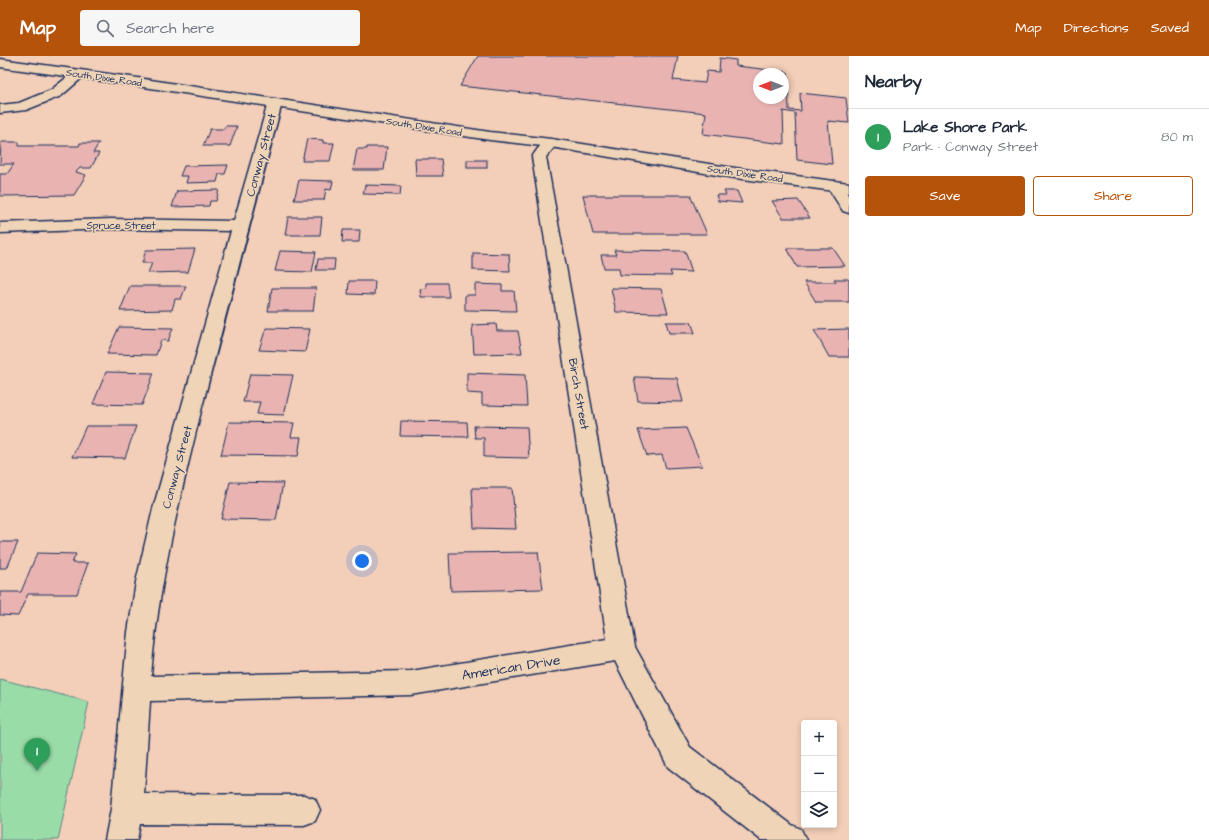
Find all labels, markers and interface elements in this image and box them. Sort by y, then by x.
search box [80,10,360,46]
text: Map [20,15,56,42]
icon: search [94,17,116,39]
text: Search here [126,18,215,39]
text: Map [1015,18,1042,38]
text: Directions [1064,18,1129,38]
text: Saved [1151,18,1189,38]
street label: South Dixie Road [65,66,143,90]
north arrow [753,68,789,104]
text: Nearby [865,70,922,94]
street label: Conway Street [242,112,282,199]
street label: South Dixie Road [385,114,463,140]
text: Lake Shore Park [903,117,1027,138]
text: 1 [877,128,879,146]
text: 80 m [1161,128,1193,146]
text: Park · Conway Street [903,138,1038,156]
street label: South Dixie Road [706,162,784,186]
button: Save [865,176,1025,216]
button: Share [1033,176,1193,216]
street label: Spruce Street [86,219,156,233]
street label: Birch Street [564,357,593,431]
street label: Conway Street [158,424,198,511]
your location [352,551,372,571]
street label: American Drive [460,650,562,686]
map controls [801,720,837,828]
button: + [801,720,837,756]
pin: 1 [24,738,50,771]
button: − [801,756,837,792]
button: layers [801,792,837,828]

